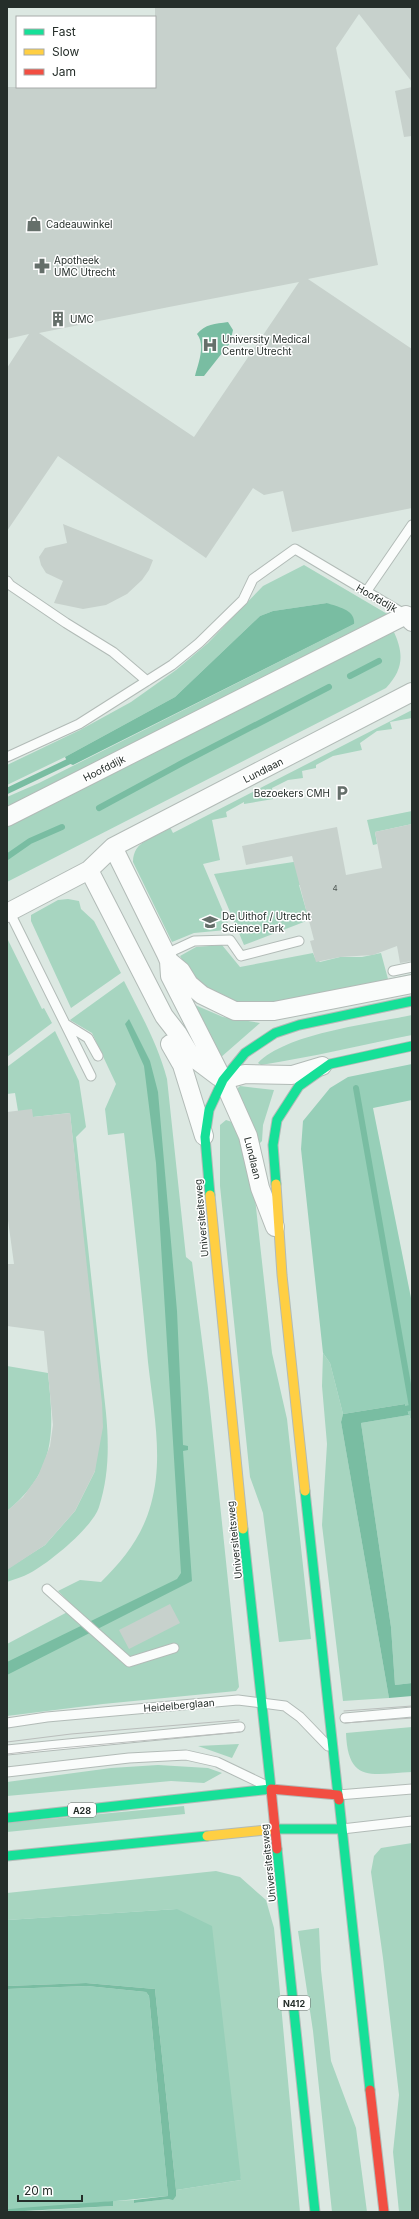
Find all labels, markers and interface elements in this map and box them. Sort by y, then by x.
legend [16,16,156,88]
text: Fast [52,24,76,39]
text: Slow [52,44,80,59]
text: Jam [52,64,76,79]
shop icon: Cadeauwinkel [25,215,43,233]
place label: Cadeauwinkel [46,218,113,230]
place label: Apotheek UMC Utrecht [54,254,116,278]
pharmacy icon: Apotheek UMC Utrecht [33,257,51,275]
building icon: UMC [49,310,67,328]
place label: UMC [70,313,94,325]
place label: University Medical Centre Utrecht [222,333,310,357]
hospital icon: University Medical Centre Utrecht [201,336,219,354]
street label: Hoofddijk [354,581,400,615]
street label: Hoofddijk [81,752,127,784]
street label: Lundlaan [241,755,285,785]
parking icon: Bezoekers CMH [333,784,351,802]
place label: Bezoekers CMH [254,787,330,799]
house number: 4 [332,883,338,893]
place label: De Uithof / Utrecht Science Park [222,910,312,934]
school or university icon: De Uithof / Utrecht Science Park [201,913,219,931]
street label: Lundlaan [242,1136,264,1180]
street label: Universiteitsweg [192,1178,210,1258]
street label: Universiteitsweg [224,1500,244,1580]
street label: Heidelberglaan [143,1696,215,1714]
road number: A28 [68,1803,96,1817]
street label: Universiteitsweg [258,1823,278,1903]
road number: N412 [278,1996,310,2010]
scale bar [18,2177,82,2203]
text: 20 m [24,2183,53,2198]

